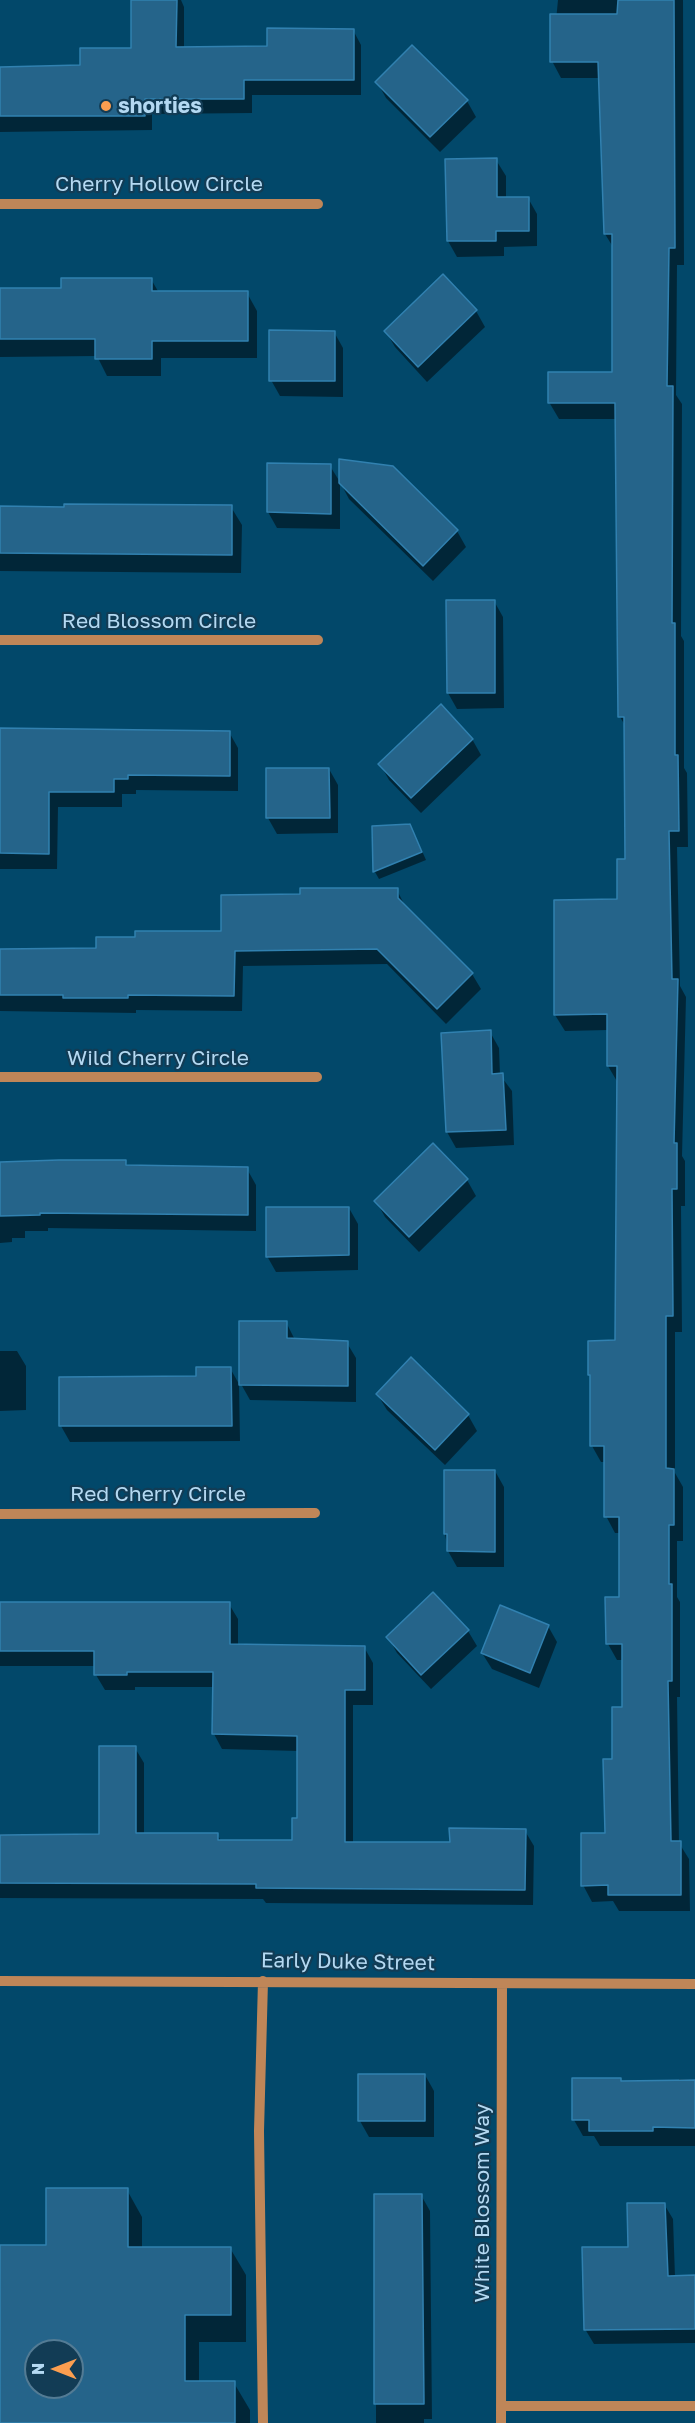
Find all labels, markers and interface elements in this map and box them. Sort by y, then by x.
place label: shorties [118,93,202,119]
marker: shorties [99,99,113,113]
street label: Cherry Hollow Circle [55,171,263,197]
street label: Red Blossom Circle [62,608,256,634]
street label: Wild Cherry Circle [67,1045,249,1071]
street label: Red Cherry Circle [70,1481,246,1507]
street label: Early Duke Street [261,1948,435,1976]
street label: White Blossom Way [469,2104,495,2302]
north arrow [24,2339,84,2399]
text: N [28,2363,48,2375]

